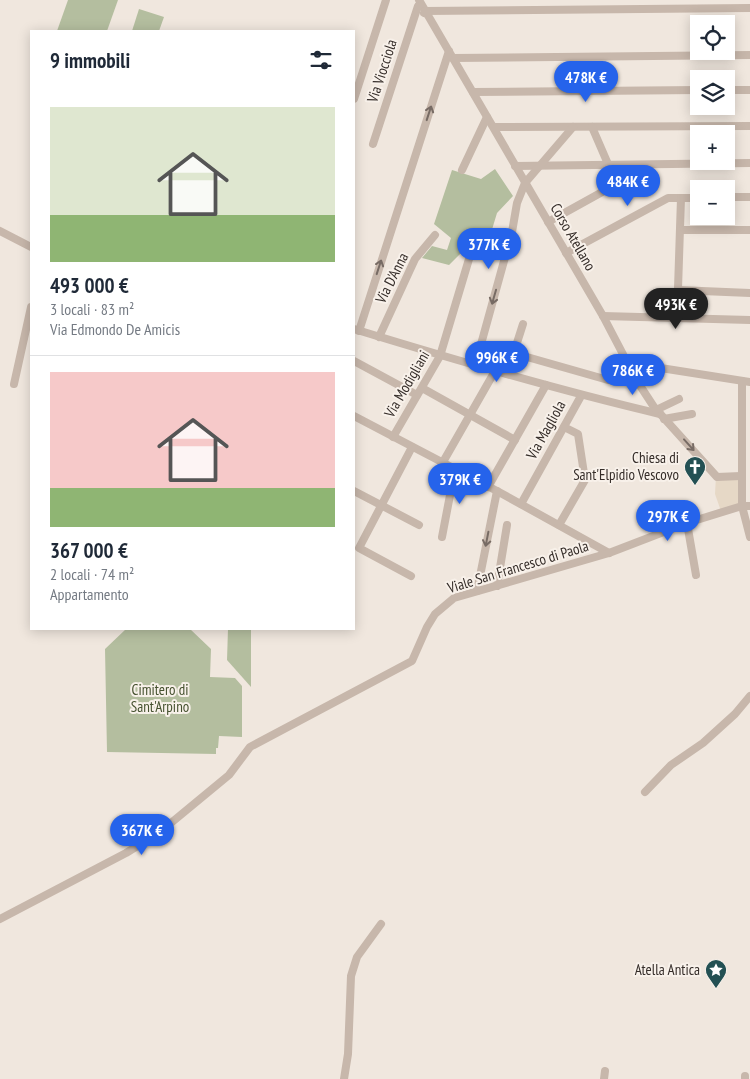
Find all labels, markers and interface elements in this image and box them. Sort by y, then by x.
map controls [690,15,735,225]
button: locate [690,15,735,60]
street label: Via Viocciola [362,37,401,106]
icon: filters [307,46,335,74]
text: 9 immobili [50,47,130,74]
pin: 478K € [545,61,627,103]
text: 478K € [565,67,607,87]
button: layers [690,70,735,115]
one-way arrow [425,105,435,121]
button: + [690,125,735,170]
icon: home [148,139,238,229]
pin: 484K € [587,164,669,207]
text: 484K € [607,171,649,191]
button: − [690,180,735,225]
street label: Corso Atellano [547,200,600,274]
pin: 377K € [448,228,530,270]
text: 377K € [468,234,510,254]
street label: Via D'Anna [370,249,412,307]
one-way arrow [375,260,384,276]
text: 493 000 € [50,272,129,299]
pin: 493K € [635,288,717,330]
one-way arrow [488,289,498,305]
text: 493K € [655,294,697,314]
text: 3 locali · 83 m² [50,299,134,319]
text: Via Edmondo De Amicis [50,319,180,339]
pin: 996K € [456,340,538,383]
street label: Via Modigliani [379,347,433,422]
text: 996K € [476,347,518,367]
pin: 786K € [592,354,674,396]
text: 786K € [612,360,654,380]
street label: Via Magliola [521,397,569,463]
icon: home [148,405,238,495]
one-way arrow [683,439,694,452]
place label: Chiesa di Sant'Elpidio Vescovo [573,448,679,484]
church icon: Chiesa di Sant'Elpidio Vescovo [683,455,707,486]
pin: 379K € [419,462,501,505]
text: 379K € [439,469,481,489]
pin: 297K € [627,500,709,542]
text: 297K € [647,506,689,526]
one-way arrow [482,530,492,546]
street label: Viale San Francesco di Paola [444,536,591,597]
text: 367 000 € [50,537,128,564]
text: 2 locali · 74 m² [50,564,134,584]
text: Appartamento [50,584,129,604]
park label: Cimitero di Sant'Arpino [131,680,189,716]
pin: 367K € [101,814,183,856]
text: 367K € [121,820,163,840]
place icon: Atella Antica [704,958,728,989]
place label: Atella Antica [635,960,700,979]

